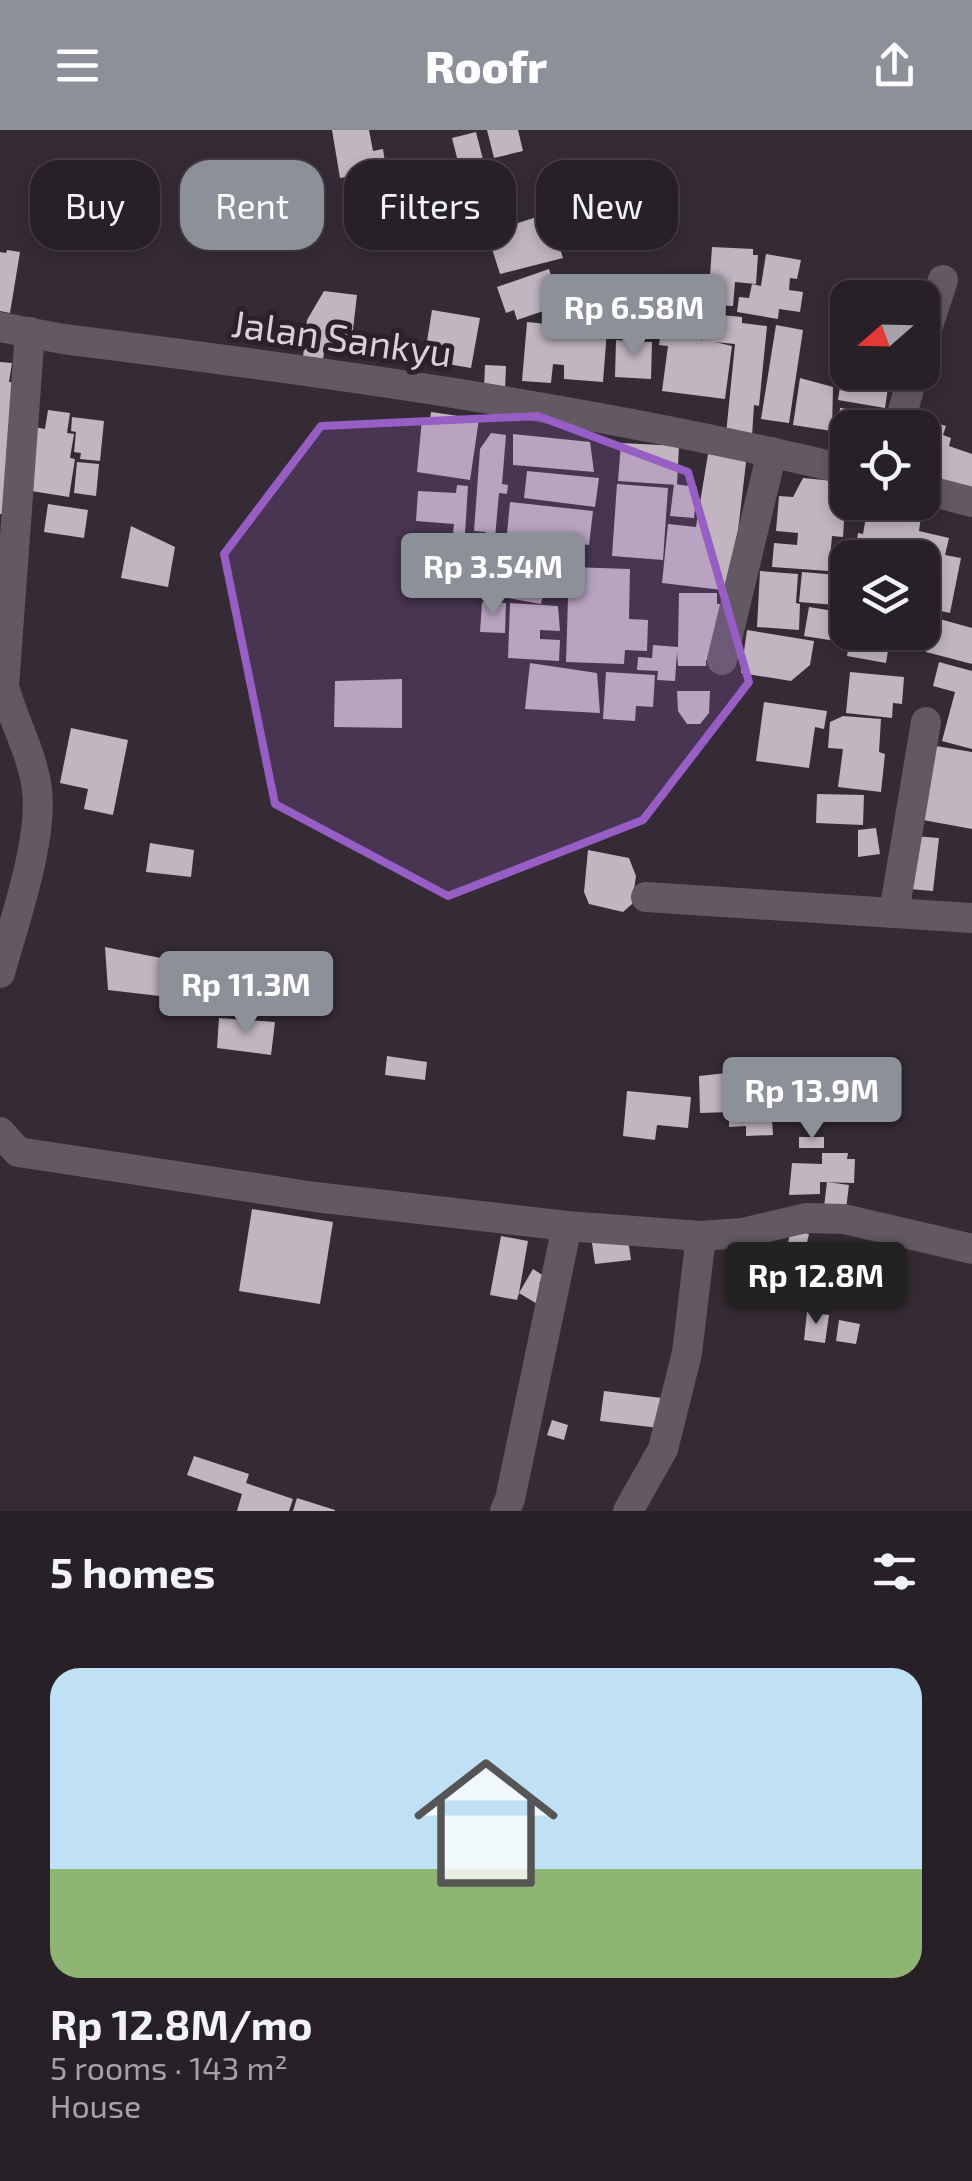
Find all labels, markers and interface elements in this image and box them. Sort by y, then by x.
icon: menu [50,38,105,93]
text: Roofr [425,38,547,92]
icon: share [867,38,922,93]
chip: Buy [30,160,160,250]
chip: Rent [180,160,324,250]
chip: Filters [344,160,516,250]
chip: New [536,160,678,250]
pin: Rp 6.58M [531,274,737,359]
north arrow [830,280,940,390]
map controls [830,280,940,650]
text: Rp 6.58M [564,287,704,325]
street label: Jalan Sankyu [229,299,455,375]
button: locate [830,410,940,520]
pin: Rp 3.54M [390,533,596,618]
button: layers [830,540,940,650]
text: Rp 3.54M [423,546,563,584]
pin: Rp 11.3M [143,951,349,1036]
text: Rp 11.3M [181,964,311,1002]
pin: Rp 13.9M [709,1057,915,1142]
text: Rp 13.9M [745,1070,879,1108]
pin: Rp 12.8M [713,1242,919,1327]
text: Rp 12.8M [748,1255,884,1293]
icon: filters [867,1544,922,1599]
text: 5 homes [50,1546,215,1596]
icon: home [396,1733,576,1913]
text: Rp 12.8M/mo [50,1998,312,2048]
text: 5 rooms · 143 m² [50,2048,288,2086]
text: House [50,2086,141,2124]

